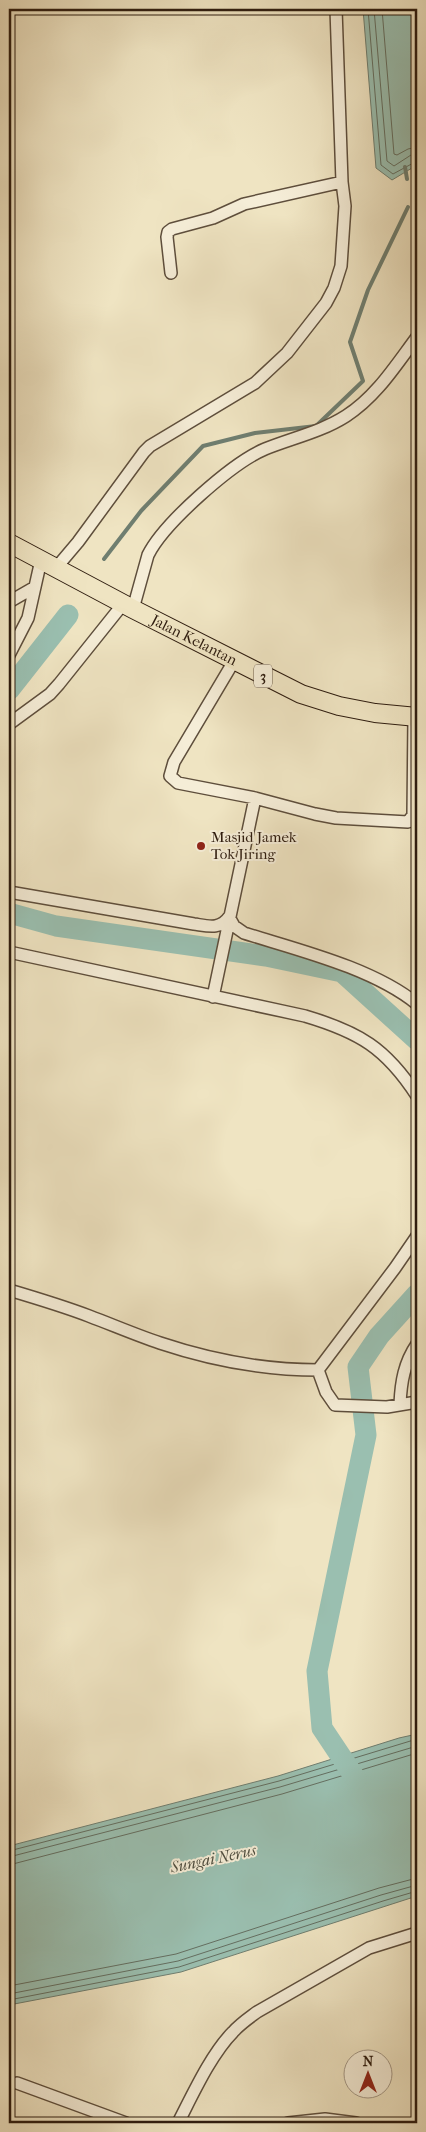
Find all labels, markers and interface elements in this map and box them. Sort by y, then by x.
street label: Jalan Kelantan [147,610,240,669]
road number: 3 [254,664,272,688]
place label: Masjid Jamek Tok Jiring [211,828,297,863]
marker: Masjid Jamek Tok Jiring [195,840,207,852]
water label: Sungai Nerus [168,1840,259,1877]
north arrow [344,2050,394,2100]
text: N [363,2053,374,2070]

